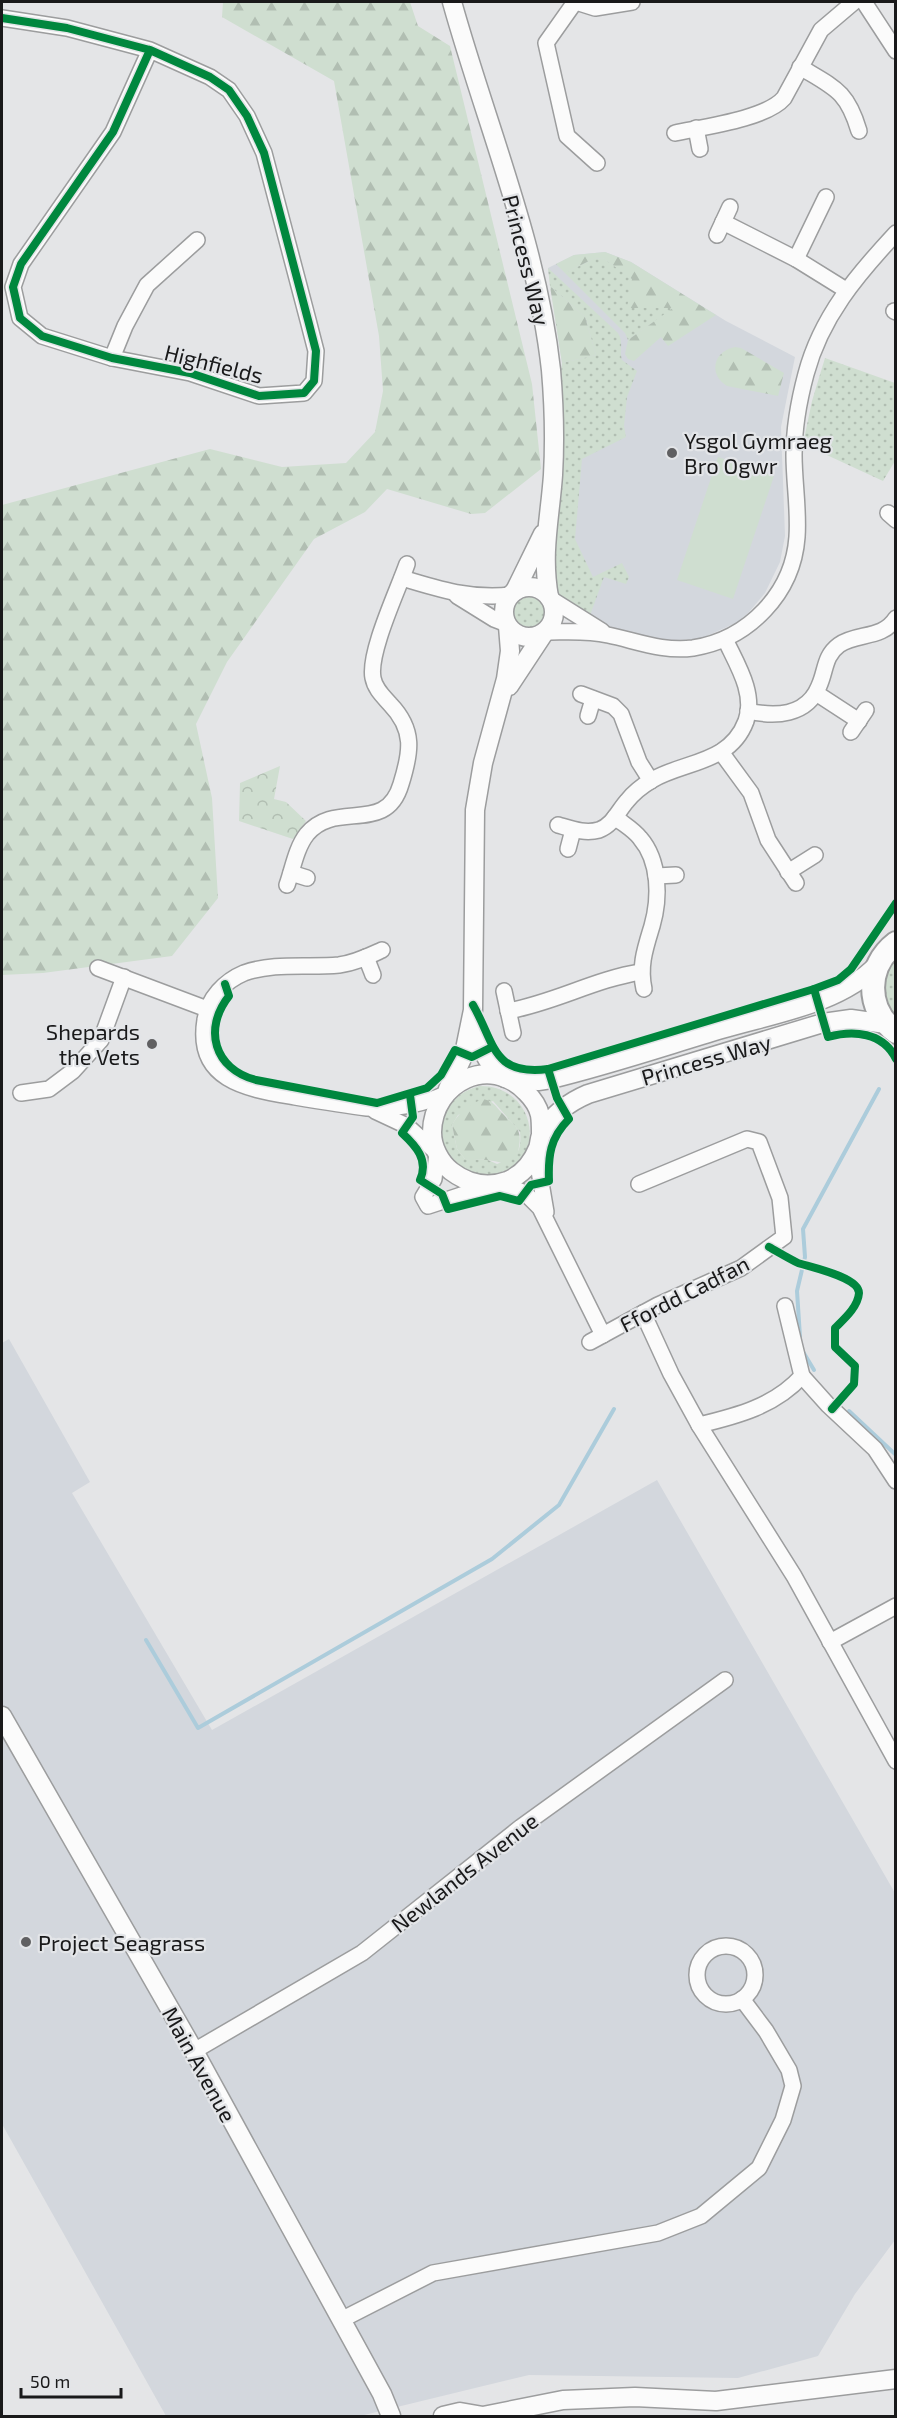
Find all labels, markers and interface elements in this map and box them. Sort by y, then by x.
street label: Princess Way [498,192,556,328]
street label: Highfields [162,338,266,388]
place label: Ysgol Gymraeg Bro Ogwr [684,427,832,478]
marker: Ysgol Gymraeg Bro Ogwr [665,446,679,460]
place label: Shepards the Vets [46,1018,140,1069]
street label: Princess Way [638,1028,774,1090]
marker: Shepards the Vets [145,1037,159,1051]
street label: Ffordd Cadfan [615,1249,753,1337]
street label: Newlands Avenue [386,1807,542,1937]
place label: Project Seagrass [38,1929,205,1956]
marker: Project Seagrass [19,1935,33,1949]
street label: Main Avenue [158,2002,242,2126]
scale bar [21,2361,122,2399]
text: 50 m [30,2370,70,2392]

